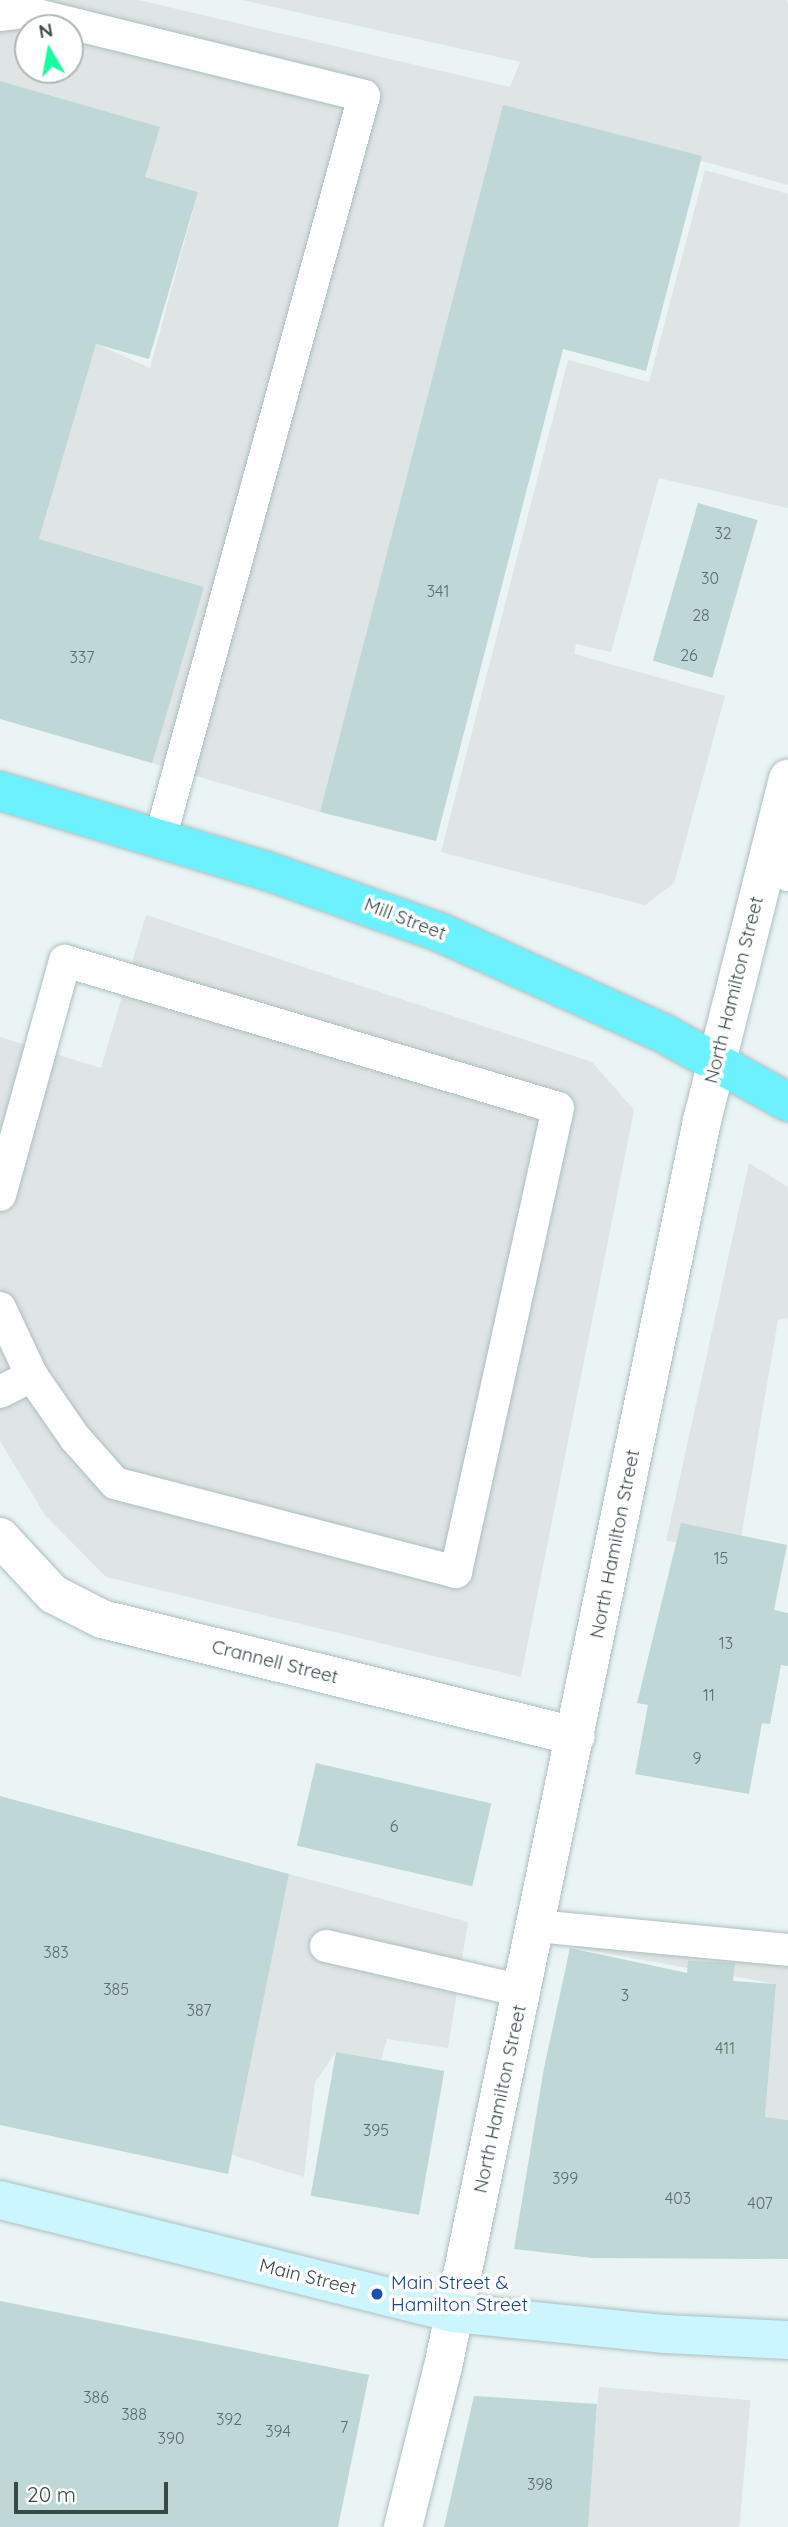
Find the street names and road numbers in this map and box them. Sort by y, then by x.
street label: Mill Street [361,893,449,945]
street label: North Hamilton Street [700,894,768,1086]
street label: North Hamilton Street [586,1448,644,1640]
street label: Crannell Street [209,1635,341,1689]
street label: North Hamilton Street [469,2003,531,2195]
street label: Main Street [257,2254,359,2300]

